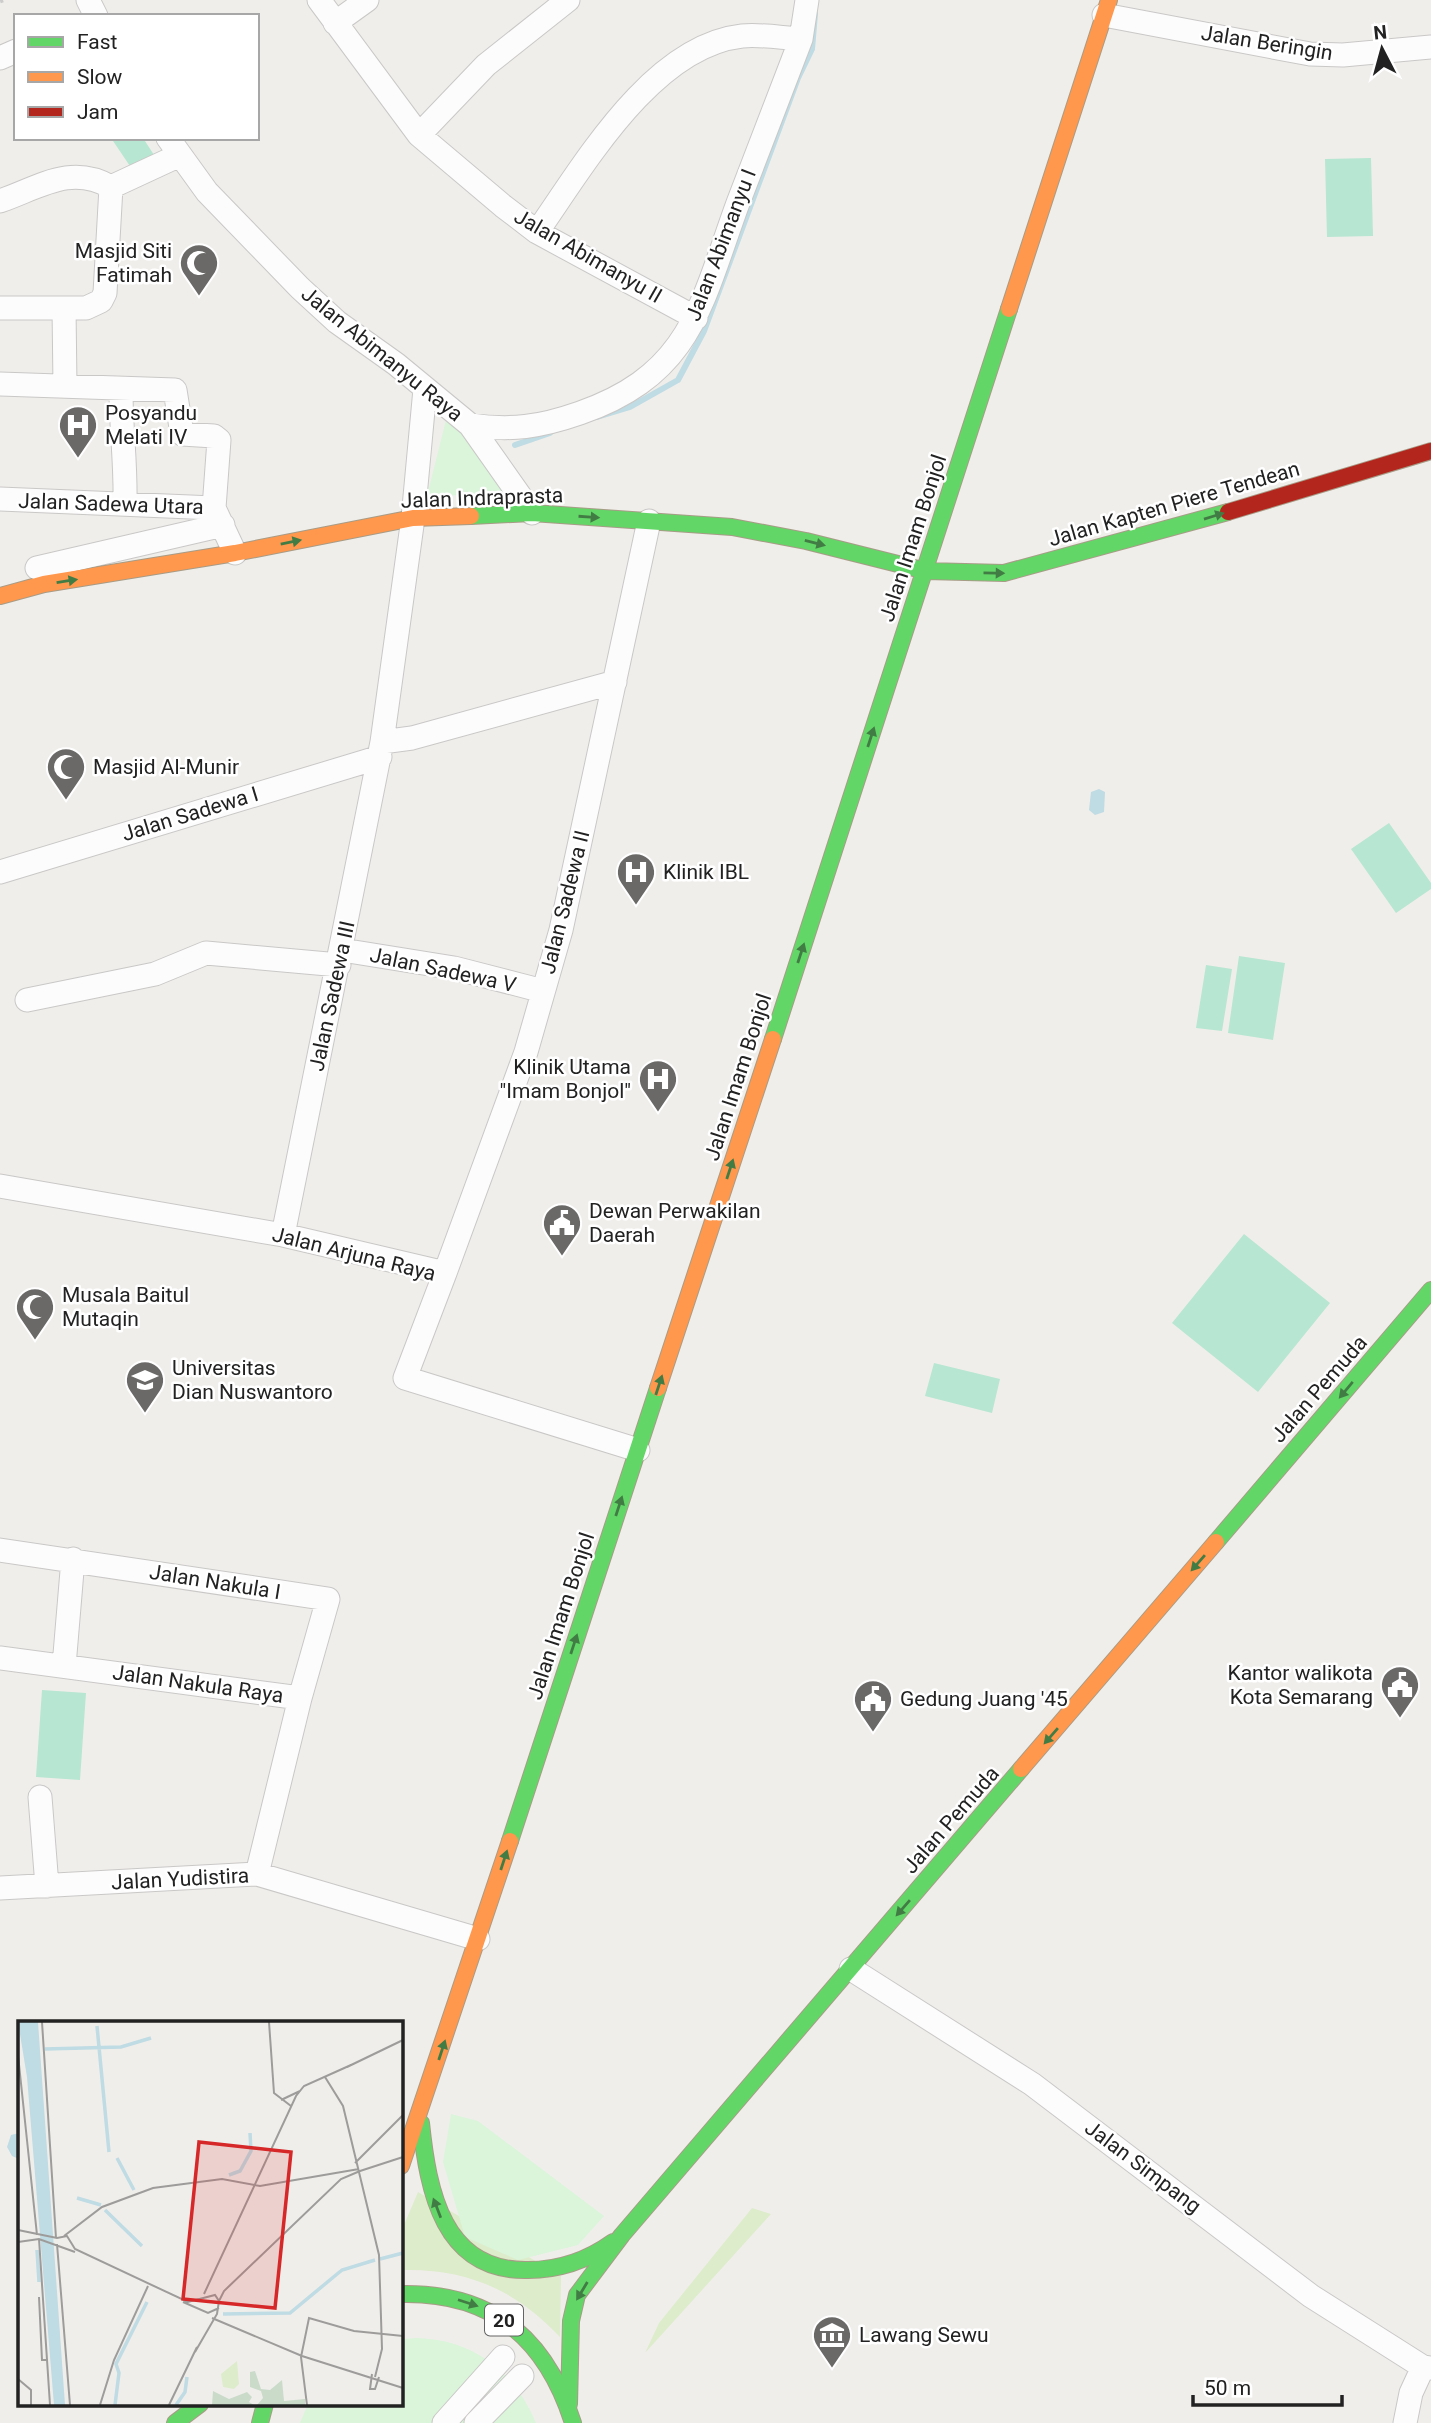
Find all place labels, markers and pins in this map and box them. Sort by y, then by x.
place label: Masjid Siti Fatimah [75,239,172,287]
mosque icon: Masjid Siti Fatimah [178,242,220,297]
place label: Posyandu Melati IV [105,401,197,449]
hospital icon: Posyandu Melati IV [57,404,99,459]
mosque icon: Masjid Al-Munir [45,746,87,801]
place label: Masjid Al-Munir [93,755,239,779]
hospital icon: Klinik IBL [615,851,657,906]
place label: Klinik IBL [663,860,749,884]
place label: Klinik Utama "Imam Bonjol" [500,1055,631,1103]
hospital icon: Klinik Utama "Imam Bonjol" [637,1058,679,1113]
place label: Dewan Perwakilan Daerah [589,1199,761,1247]
public building icon: Dewan Perwakilan Daerah [541,1202,583,1257]
place label: Musala Baitul Mutaqin [62,1283,189,1331]
mosque icon: Musala Baitul Mutaqin [14,1286,56,1341]
place label: Universitas Dian Nuswantoro [172,1356,333,1404]
school or university icon: Universitas Dian Nuswantoro [124,1359,166,1414]
place label: Kantor walikota Kota Semarang [1228,1661,1373,1709]
public building icon: Kantor walikota Kota Semarang [1379,1664,1421,1719]
public building icon: Gedung Juang '45 [852,1678,894,1733]
place label: Gedung Juang '45 [900,1687,1068,1711]
museum icon: Lawang Sewu [811,2314,853,2369]
place label: Lawang Sewu [859,2323,989,2347]

